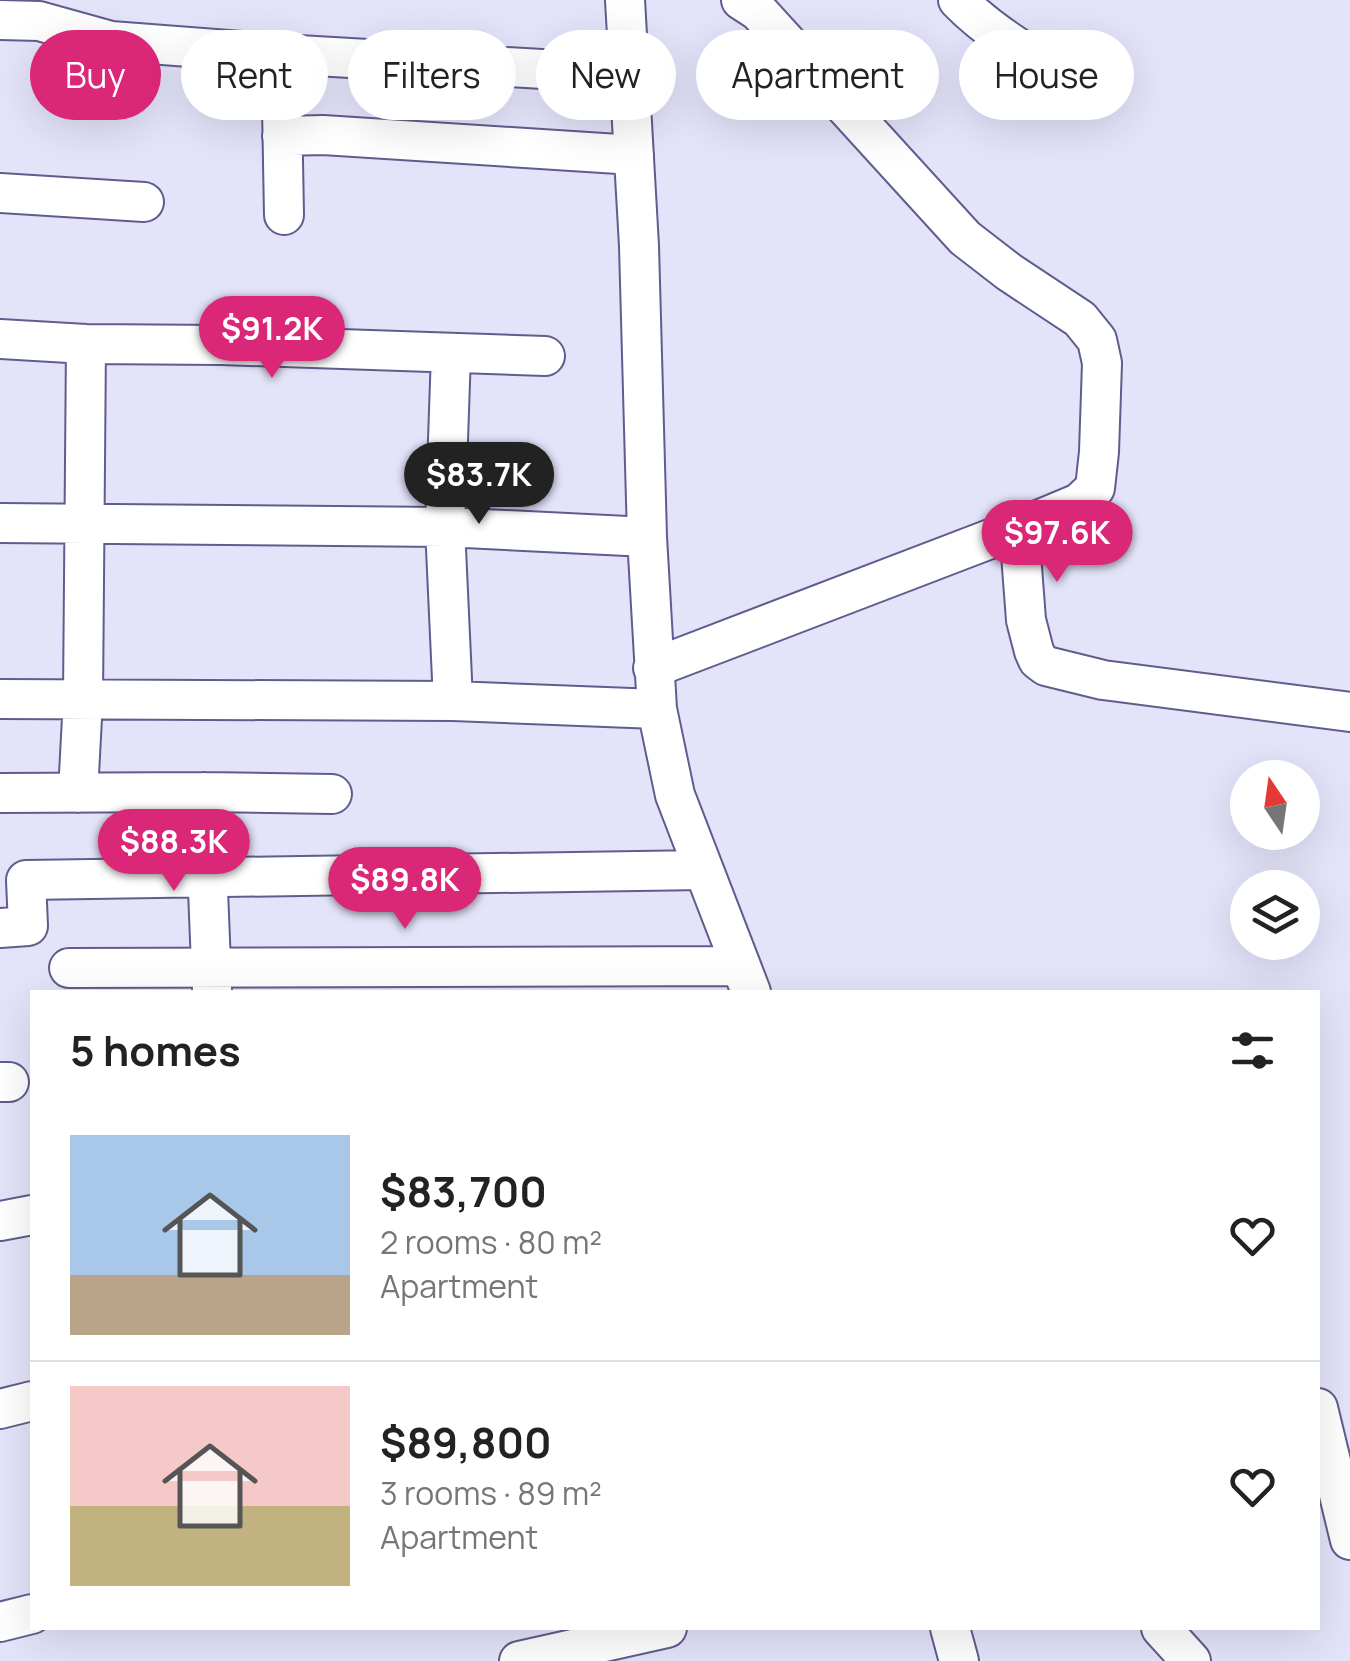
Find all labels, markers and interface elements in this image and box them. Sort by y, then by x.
chip: Buy [30,30,161,120]
chip: Rent [181,30,328,120]
chip: Filters [348,30,516,120]
chip: New [536,30,676,120]
chip: Apartment [696,30,939,120]
chip: House [959,30,1134,120]
pin: $91.2K [191,296,353,381]
text: $91.2K [221,306,323,350]
pin: $83.7K [398,442,560,527]
text: $83.7K [426,452,532,496]
pin: $97.6K [976,500,1138,585]
text: $97.6K [1004,510,1110,554]
north arrow [1230,760,1320,850]
map controls [1230,760,1320,960]
pin: $88.3K [93,809,255,894]
text: $88.3K [120,819,228,863]
pin: $89.8K [324,847,486,932]
text: $89.8K [350,857,460,901]
button: layers [1230,870,1320,960]
text: 5 homes [70,1021,241,1079]
icon: filters [1225,1023,1280,1078]
text: $83,700 [380,1162,547,1220]
icon: home [150,1175,270,1295]
icon: heart [1225,1208,1280,1263]
text: 2 rooms · 80 m² [380,1220,602,1264]
text: Apartment [380,1264,538,1308]
text: $89,800 [380,1413,552,1471]
icon: home [150,1426,270,1546]
icon: heart [1225,1459,1280,1514]
text: 3 rooms · 89 m² [380,1471,602,1515]
text: Apartment [380,1515,538,1559]

